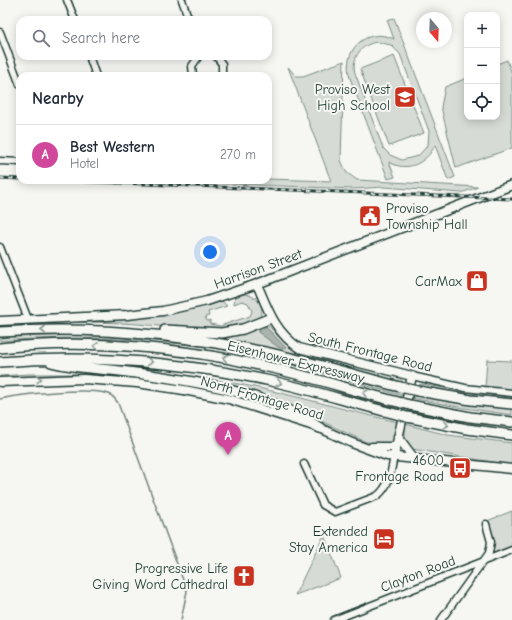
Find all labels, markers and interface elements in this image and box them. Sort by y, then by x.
north arrow [416,12,452,48]
map controls [464,12,500,120]
button: + [464,12,500,48]
search box [16,16,272,60]
icon: search [30,27,52,49]
text: Search here [62,29,140,47]
button: − [464,48,500,84]
place label: Proviso West High School [315,81,391,114]
school or university icon: Proviso West High School [392,84,418,110]
button: locate [464,84,500,120]
text: Nearby [32,89,83,108]
text: Best Western [70,138,155,156]
text: A [41,147,49,162]
text: 270 m [220,147,256,162]
text: Hotel [70,156,99,171]
place label: Proviso Township Hall [386,200,468,233]
public building icon: Proviso Township Hall [357,203,383,229]
your location [200,242,220,262]
street label: Harrison Street [212,245,305,293]
shop icon: CarMax [464,268,490,294]
place label: CarMax [415,273,462,290]
one-way arrow [40,326,46,334]
street label: South Frontage Road [306,328,434,376]
street label: Eisenhower Expressway [226,337,367,387]
one-way arrow [93,342,99,350]
one-way arrow [222,355,228,363]
one-way arrow [147,358,153,367]
street label: North Frontage Road [199,372,325,424]
one-way arrow [36,375,42,384]
one-way arrow [275,378,282,387]
one-way arrow [361,389,368,398]
one-way arrow [442,420,449,429]
pin: A [215,422,241,455]
place label: 4600 Frontage Road [355,452,444,485]
bus stop icon: 4600 Frontage Road [447,455,473,481]
place label: Extended Stay America [289,523,368,556]
hotel icon: Extended Stay America [371,526,397,552]
street label: Clayton Road [378,552,458,596]
place label: Progressive Life Giving Word Cathedral [92,560,228,593]
church icon: Progressive Life Giving Word Cathedral [231,563,257,589]

